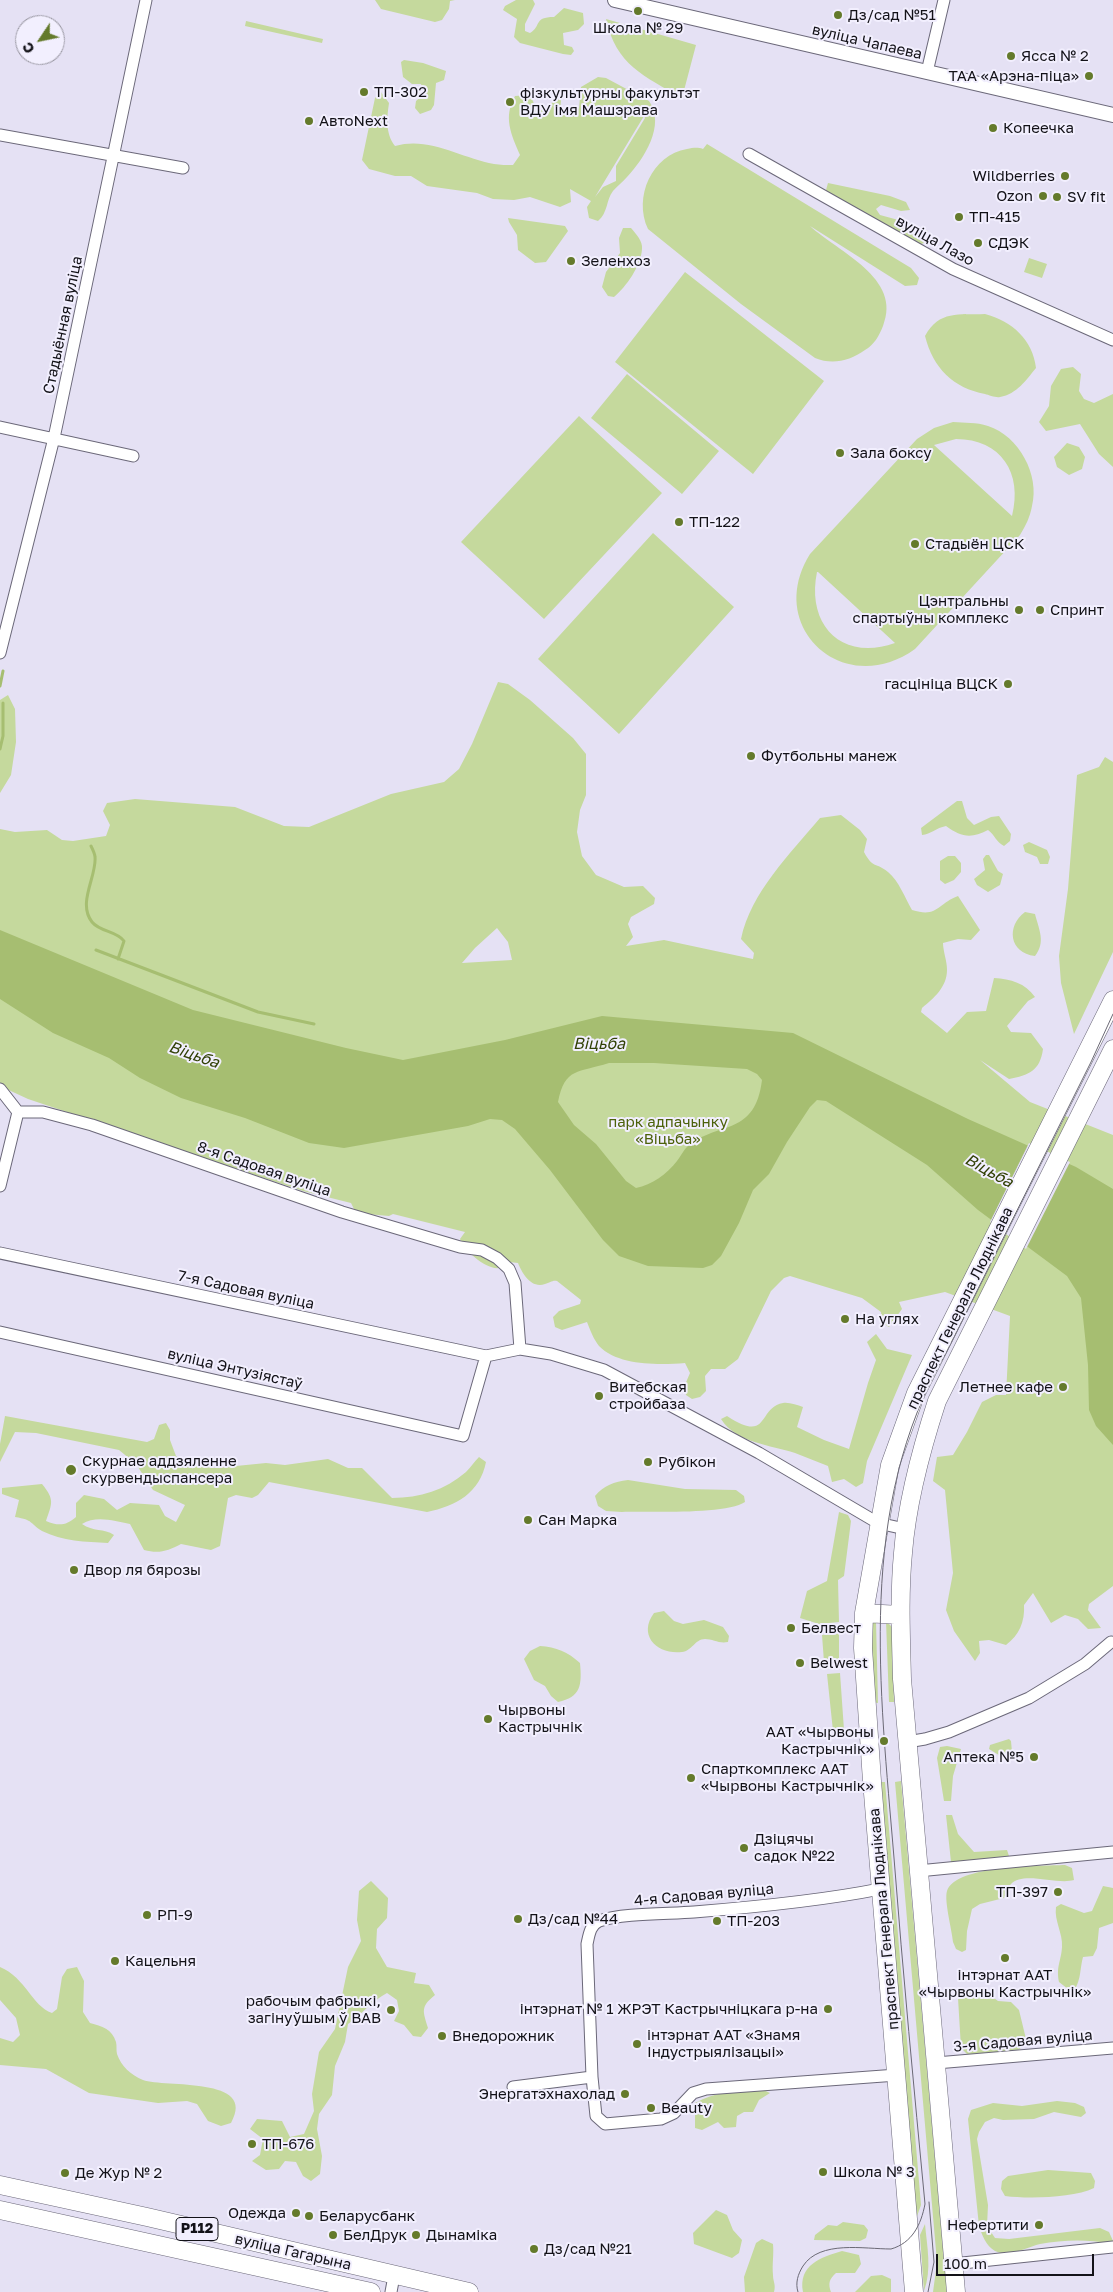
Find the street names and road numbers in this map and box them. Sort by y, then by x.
street label: вуліца Чапаева [810,21,924,63]
street label: вуліца Лазо [893,212,977,270]
street label: Стадыённая вуліца [40,254,86,396]
street label: 8-я Садовая вуліца [195,1138,333,1200]
street label: праспект Генерала Люднікава [903,1204,1017,1412]
street label: 7-я Садовая вуліца [176,1267,316,1313]
street label: вуліца Энтузіястаў [166,1345,304,1393]
street label: праспект Генерала Люднікава [865,1807,903,2031]
street label: 4-я Садовая вуліца [633,1880,775,1910]
street label: 3-я Садовая вуліца [953,2026,1093,2056]
road number: Р112 [176,2218,218,2240]
street label: вуліца Гагарына [233,2230,353,2274]

